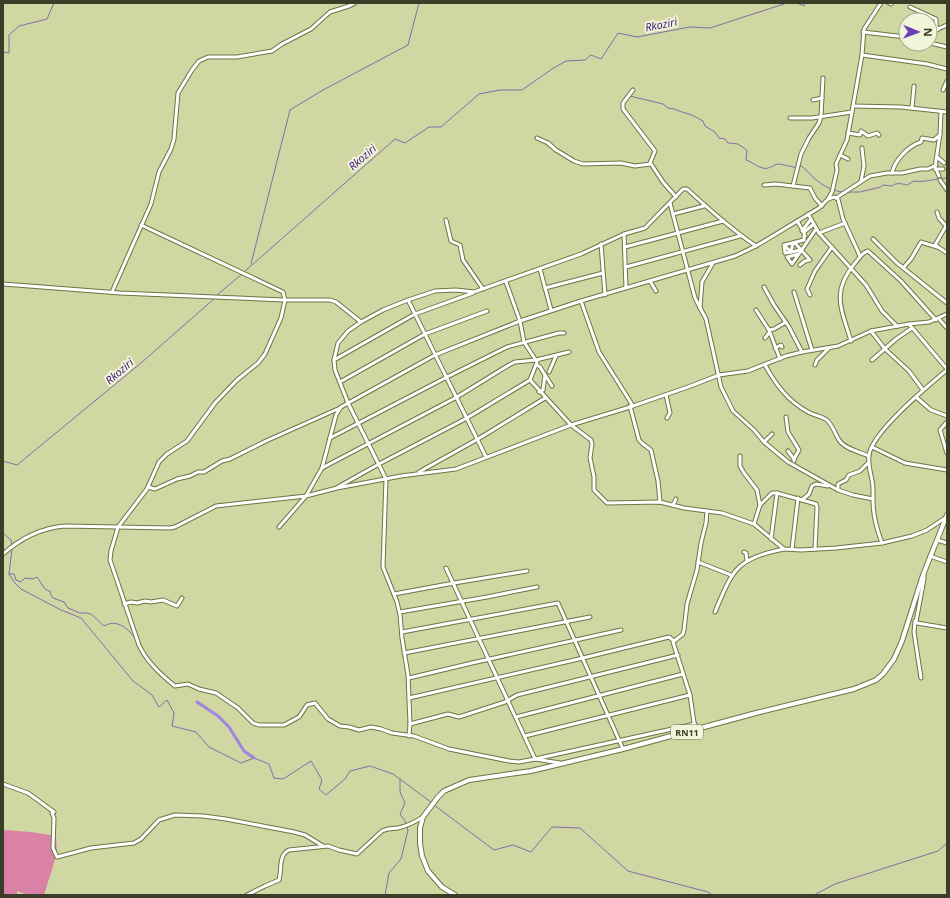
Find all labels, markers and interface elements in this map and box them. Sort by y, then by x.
north arrow [898,12,938,52]
water label: Rkoziri [644,14,679,34]
text: N [921,28,936,37]
water label: Rkoziri [345,141,379,173]
water label: Rkoziri [102,355,136,387]
road number: RN11 [671,725,703,739]

